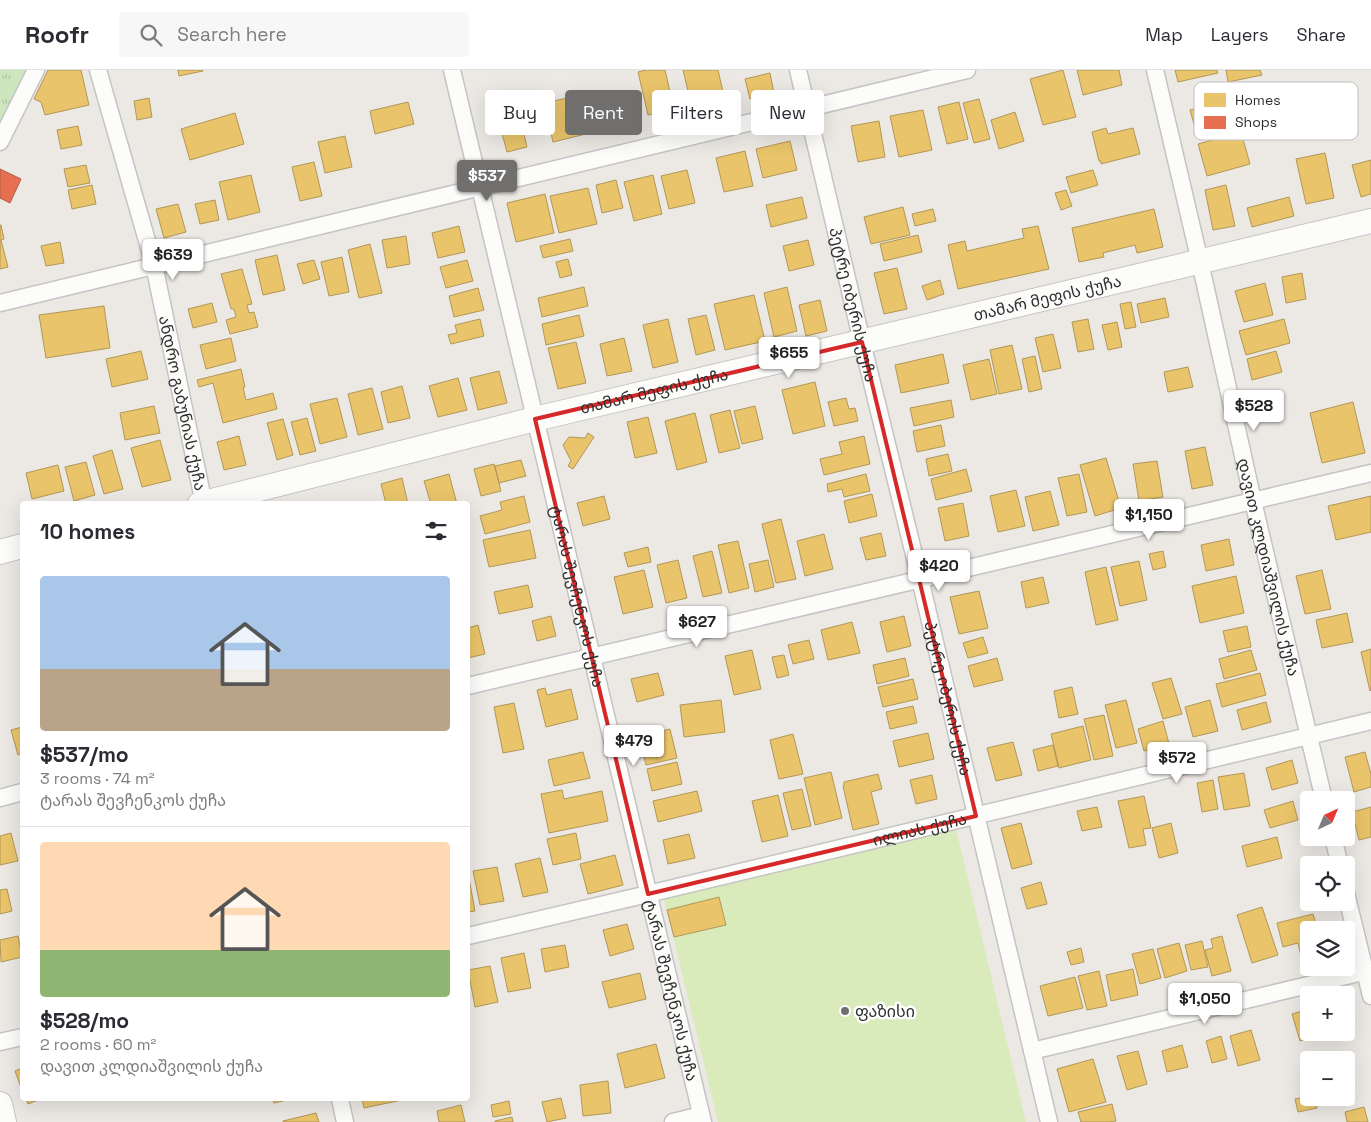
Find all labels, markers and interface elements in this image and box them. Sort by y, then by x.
search box [119,12,469,57]
text: Roofr [25,19,89,50]
icon: search [137,21,165,49]
text: Search here [177,22,287,47]
text: Map [1145,23,1183,46]
text: Layers [1211,23,1268,46]
text: Share [1296,23,1346,46]
legend [1194,82,1358,140]
chip: Buy [485,90,555,135]
chip: Rent [565,90,642,135]
chip: Filters [652,90,741,135]
chip: New [751,90,824,135]
text: Homes [1235,91,1281,109]
text: Shops [1235,113,1277,131]
pin: $537 [457,160,517,202]
text: $537 [468,165,506,186]
street label: პეტრე იბერის ქუჩა [825,225,882,384]
pin: $639 [143,238,203,281]
text: $639 [153,244,193,265]
street label: თამარ მეფის ქუჩა [971,270,1123,325]
street label: ანდრო გაბუნიას ქუჩა [154,314,211,493]
pin: $655 [759,336,819,379]
text: $655 [770,342,808,363]
street label: თამარ მეფის ქუჩა [578,363,730,418]
pin: $528 [1224,390,1284,432]
text: $528 [1235,395,1273,416]
street label: დავით კლდიაშვილის ქუჩა [1233,456,1305,678]
pin: $1,150 [1108,498,1190,541]
street label: ტარას შევჩენკოს ქუჩა [546,503,609,689]
text: $1,150 [1125,504,1173,525]
icon: filters [422,517,450,545]
text: 10 homes [40,518,135,545]
pin: $420 [909,550,969,592]
text: $420 [919,555,959,576]
pin: $627 [667,606,727,648]
icon: home [200,609,290,699]
text: $627 [678,611,716,632]
street label: პეტრე იბერის ქუჩა [920,619,977,778]
pin: $479 [604,724,664,767]
text: $479 [615,730,653,751]
text: $537/mo [40,741,129,768]
pin: $572 [1147,742,1207,784]
text: $572 [1158,747,1196,768]
text: 3 rooms · 74 m² [40,768,155,789]
text: ტარას შევჩენკოს ქუჩა [40,790,226,811]
north arrow [1300,791,1355,846]
map controls [1300,791,1355,1106]
street label: ილიას ქუჩა [870,808,969,850]
button: locate [1300,856,1355,911]
icon: home [200,874,290,964]
street label: ტარას შევჩენკოს ქუჩა [640,897,703,1083]
button: layers [1300,921,1355,976]
pin: $1,050 [1164,982,1246,1025]
button: + [1300,986,1355,1041]
text: $1,050 [1179,988,1231,1009]
place label: ფაზისი [855,1001,915,1022]
marker: ფაზისი [839,1005,851,1017]
text: $528/mo [40,1007,129,1034]
text: 2 rooms · 60 m² [40,1034,156,1055]
button: − [1300,1051,1355,1106]
text: დავით კლდიაშვილის ქუჩა [40,1056,263,1077]

